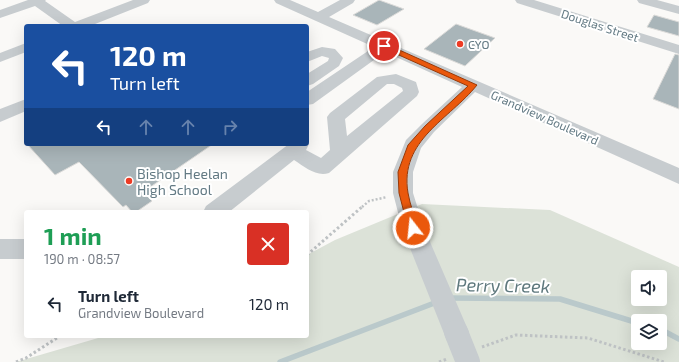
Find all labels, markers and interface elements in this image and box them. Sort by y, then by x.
street label: Douglas Street [560,6,641,44]
pin [367,29,401,63]
icon: arrive [373,35,395,57]
place label: CYO [468,37,490,51]
text: 120 m [110,38,187,72]
marker: CYO [455,39,465,49]
icon: left [44,40,96,92]
text: Turn left [110,72,180,94]
street label: Grandview Boulevard [489,87,601,147]
icon: left [93,116,115,138]
icon: ahead [135,116,157,138]
icon: ahead [177,116,199,138]
icon: right [219,116,241,138]
place label: Bishop Heelan High School [137,165,228,198]
marker: Bishop Heelan High School [124,176,134,186]
position arrow [392,207,434,249]
text: 1 min [44,221,102,250]
button: close [247,223,289,265]
text: 190 m · 08:57 [44,251,120,267]
map controls [631,270,667,350]
button: sound [631,270,667,306]
water label: Perry Creek [456,273,550,297]
text: Turn left [78,287,139,305]
icon: left [44,293,66,315]
text: 120 m [249,295,289,313]
text: Grandview Boulevard [78,305,204,321]
button: layers [631,314,667,350]

